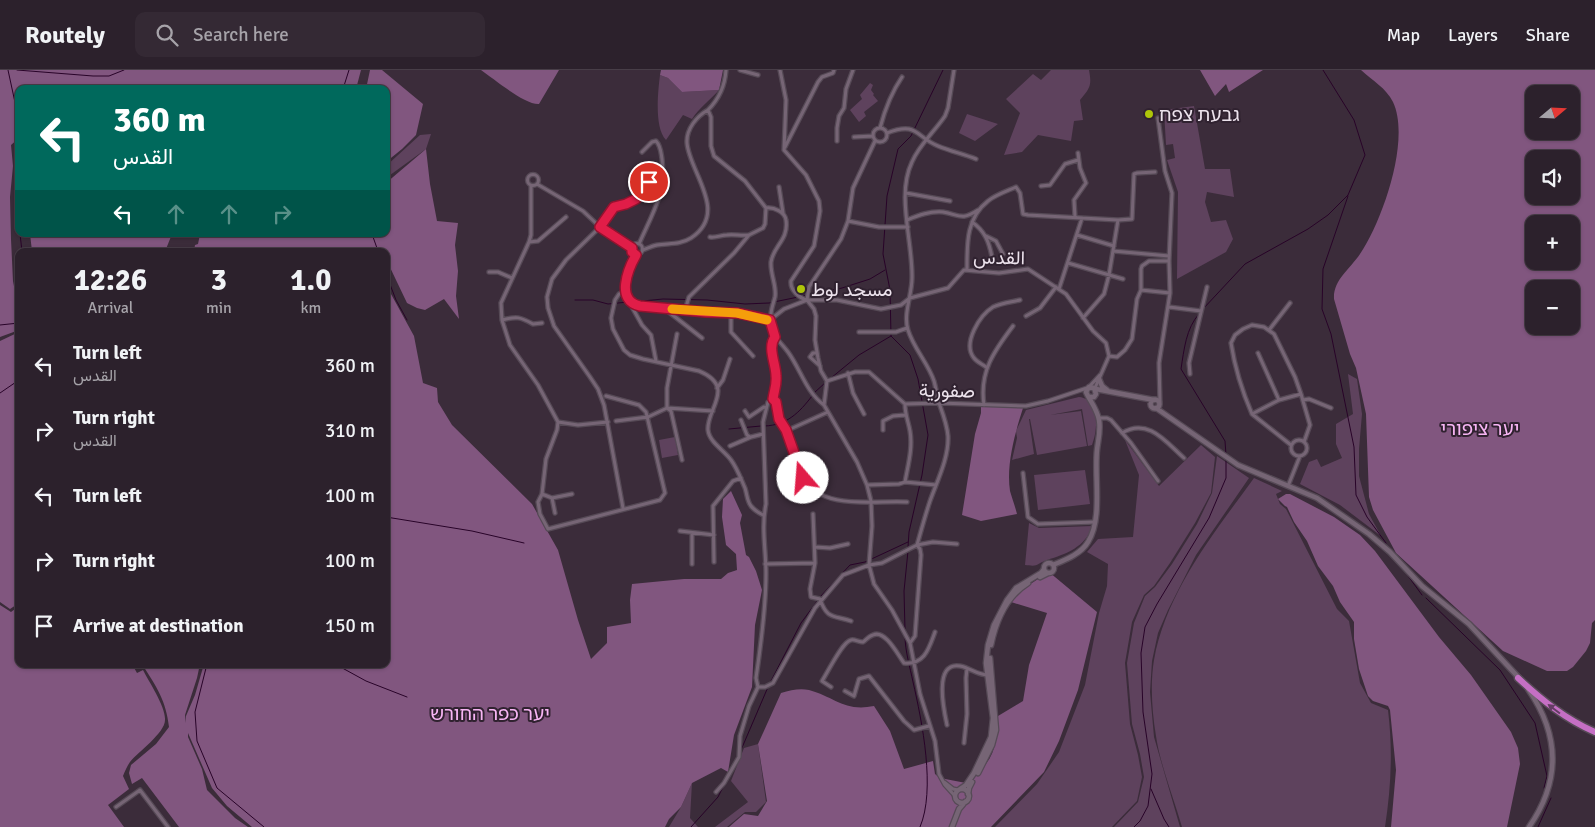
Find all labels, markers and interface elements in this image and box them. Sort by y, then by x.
search box [135,12,485,57]
text: Routely [25,20,105,50]
icon: search [153,21,181,49]
text: Search here [193,23,289,47]
text: Map [1387,24,1420,46]
text: Layers [1448,24,1498,46]
text: Share [1526,24,1570,46]
north arrow [1525,85,1580,140]
map controls [1525,85,1580,335]
text: 360 m [113,98,206,141]
place label: גבעת צפח [1159,103,1240,127]
icon: left [30,105,95,170]
marker: גבעת צפח [1143,108,1155,120]
text: القدس [113,143,173,170]
button: sound [1525,150,1580,205]
pin [628,161,670,203]
icon: arrive [635,168,663,196]
icon: left [109,200,137,228]
icon: ahead [162,200,190,228]
icon: ahead [215,200,243,228]
icon: right [268,200,296,228]
button: + [1525,215,1580,270]
street label: القدس [973,246,1025,270]
text: 12:26 [74,262,147,299]
text: 3 [211,262,227,299]
text: 1.0 [290,262,331,299]
place label: مسجد لوط [811,278,892,302]
button: − [1525,280,1580,335]
marker: مسجد لوط [795,283,807,295]
text: Arrival [87,298,133,318]
text: min [206,298,232,318]
text: km [300,298,321,318]
text: Turn left [73,341,142,365]
icon: left [30,352,58,380]
text: 360 m [325,354,375,378]
text: القدس [73,366,117,386]
street label: صفورية [919,379,975,403]
text: Turn right [73,406,155,430]
icon: right [30,417,58,445]
park label: יער ציפורי [1441,417,1519,441]
text: 310 m [325,419,375,443]
text: القدس [73,431,117,451]
position arrow [776,451,828,503]
icon: left [30,482,58,510]
text: Turn left [73,484,142,508]
text: 100 m [325,484,375,508]
icon: right [30,547,58,575]
text: Turn right [73,549,155,573]
text: 100 m [325,549,375,573]
icon: arrive [30,612,58,640]
text: Arrive at destination [73,614,244,638]
text: 150 m [325,614,375,638]
park label: יער כפר החורש [430,702,550,726]
one-way arrow [1548,703,1561,714]

